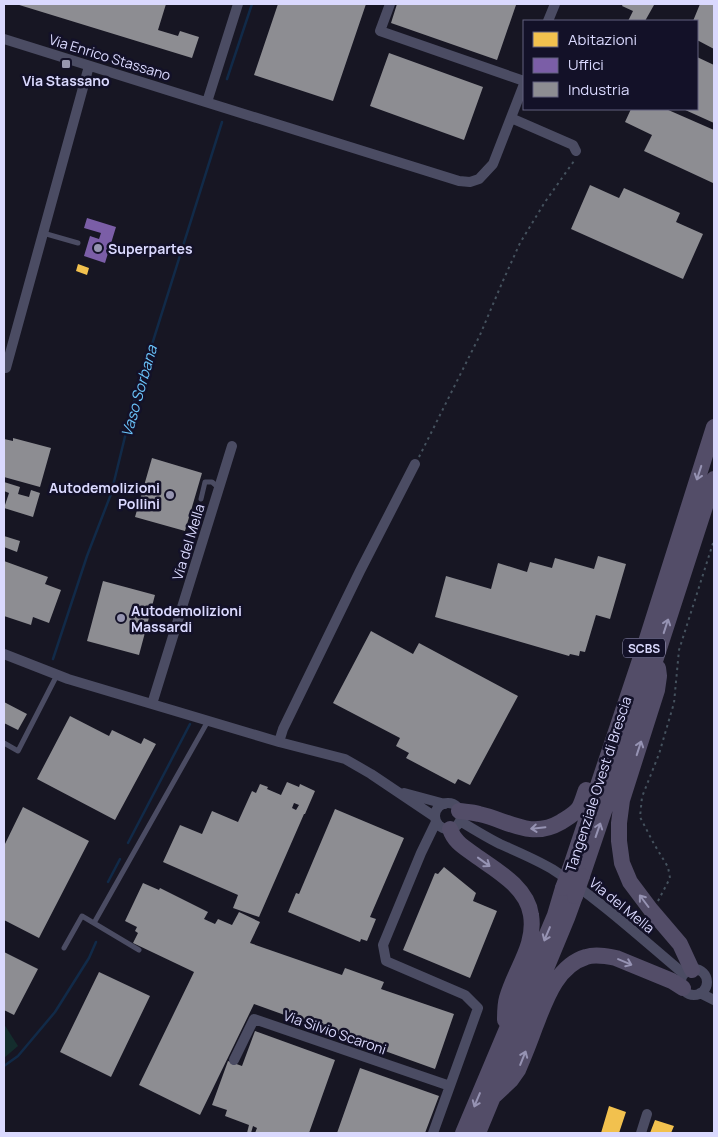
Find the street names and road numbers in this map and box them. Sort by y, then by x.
street label: Via Enrico Stassano [47,29,173,85]
street label: Via del Mella [167,502,209,582]
road number: SCBS [623,638,665,658]
street label: Tangenziale Ovest di Brescia [561,694,635,874]
street label: Via del Mella [585,873,659,937]
street label: Via Silvio Scaroni [281,1006,389,1058]

